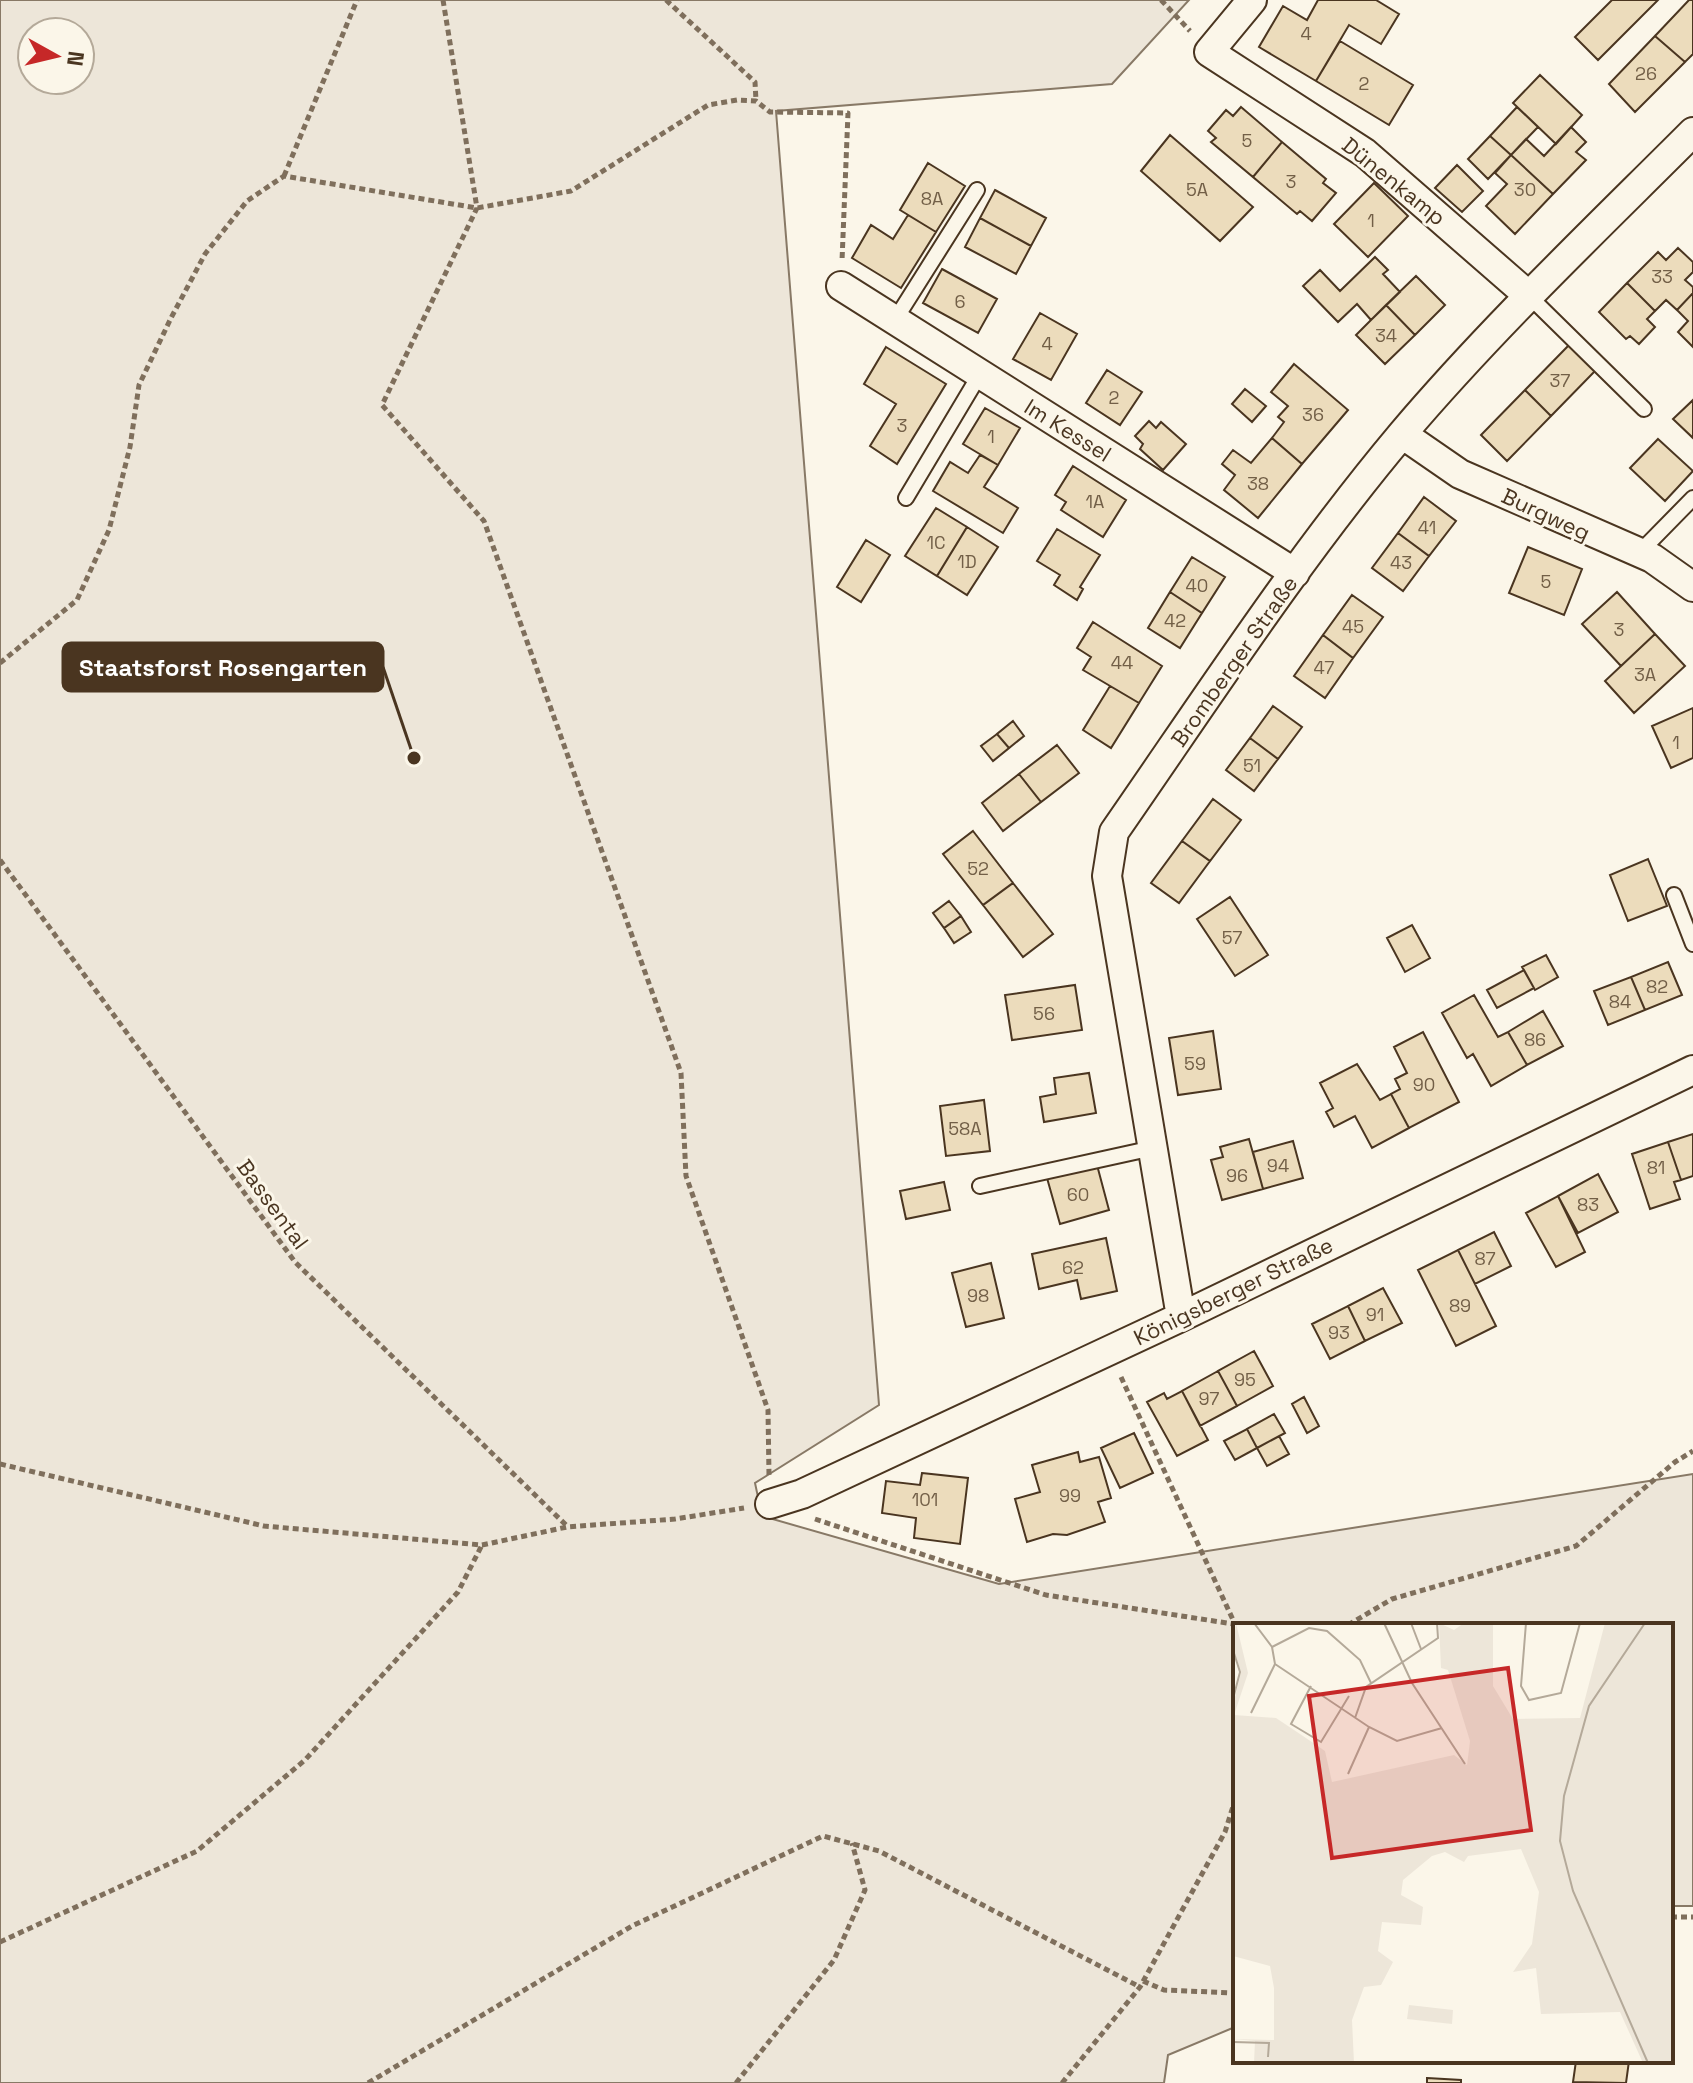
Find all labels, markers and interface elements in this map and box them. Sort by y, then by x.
north arrow [16,16,96,96]
house number: 4 [1300,22,1312,45]
text: N [61,50,91,68]
house number: 26 [1635,62,1657,85]
house number: 2 [1359,72,1369,95]
house number: 5 [1242,129,1252,152]
street label: Dünenkamp [1336,131,1452,231]
house number: 3 [1286,170,1296,193]
house number: 5A [1186,178,1208,201]
house number: 30 [1514,178,1536,201]
house number: 8A [921,187,943,210]
house number: 1 [1367,209,1375,232]
house number: 33 [1651,265,1673,288]
house number: 6 [954,290,966,313]
house number: 34 [1375,324,1397,347]
house number: 4 [1041,332,1053,355]
house number: 37 [1549,369,1571,392]
house number: 2 [1109,386,1119,409]
street label: Im Kessel [1019,392,1117,468]
house number: 36 [1302,403,1324,426]
house number: 3 [897,414,907,437]
house number: 1 [987,425,995,448]
house number: 38 [1247,472,1269,495]
street label: Burgweg [1497,481,1595,547]
house number: 1A [1086,490,1104,513]
house number: 41 [1418,516,1436,539]
house number: 1C [926,531,946,554]
house number: 1D [957,550,977,573]
house number: 43 [1390,551,1412,574]
street label: Bromberger Straße [1165,570,1303,752]
house number: 5 [1541,570,1551,593]
house number: 40 [1186,574,1208,597]
house number: 42 [1164,609,1186,632]
house number: 45 [1342,615,1364,638]
house number: 3 [1614,618,1624,641]
callout: Staatsforst Rosengarten [63,643,383,691]
house number: 44 [1111,651,1133,674]
text: Staatsforst Rosengarten [79,652,367,683]
house number: 47 [1314,656,1334,679]
house number: 3A [1634,663,1656,686]
house number: 1 [1672,731,1680,754]
house number: 51 [1243,754,1261,777]
house number: 52 [967,857,989,880]
house number: 57 [1222,926,1242,949]
house number: 82 [1646,975,1668,998]
house number: 84 [1609,990,1631,1013]
house number: 56 [1033,1002,1055,1025]
house number: 86 [1524,1028,1546,1051]
house number: 59 [1184,1052,1206,1075]
house number: 90 [1413,1073,1435,1096]
house number: 58A [948,1117,982,1140]
street label: Bassental [231,1153,315,1255]
house number: 94 [1267,1154,1289,1177]
house number: 81 [1647,1156,1665,1179]
house number: 96 [1226,1164,1248,1187]
house number: 60 [1067,1183,1089,1206]
house number: 83 [1577,1193,1599,1216]
street label: Königsberger Straße [1129,1231,1337,1351]
house number: 87 [1474,1247,1496,1270]
house number: 62 [1062,1256,1084,1279]
house number: 98 [967,1284,989,1307]
house number: 89 [1449,1294,1471,1317]
house number: 91 [1366,1303,1384,1326]
house number: 93 [1328,1321,1350,1344]
house number: 95 [1234,1368,1256,1391]
house number: 97 [1199,1387,1219,1410]
house number: 99 [1059,1484,1081,1507]
house number: 101 [912,1488,938,1511]
inset map [1233,1623,1673,2063]

